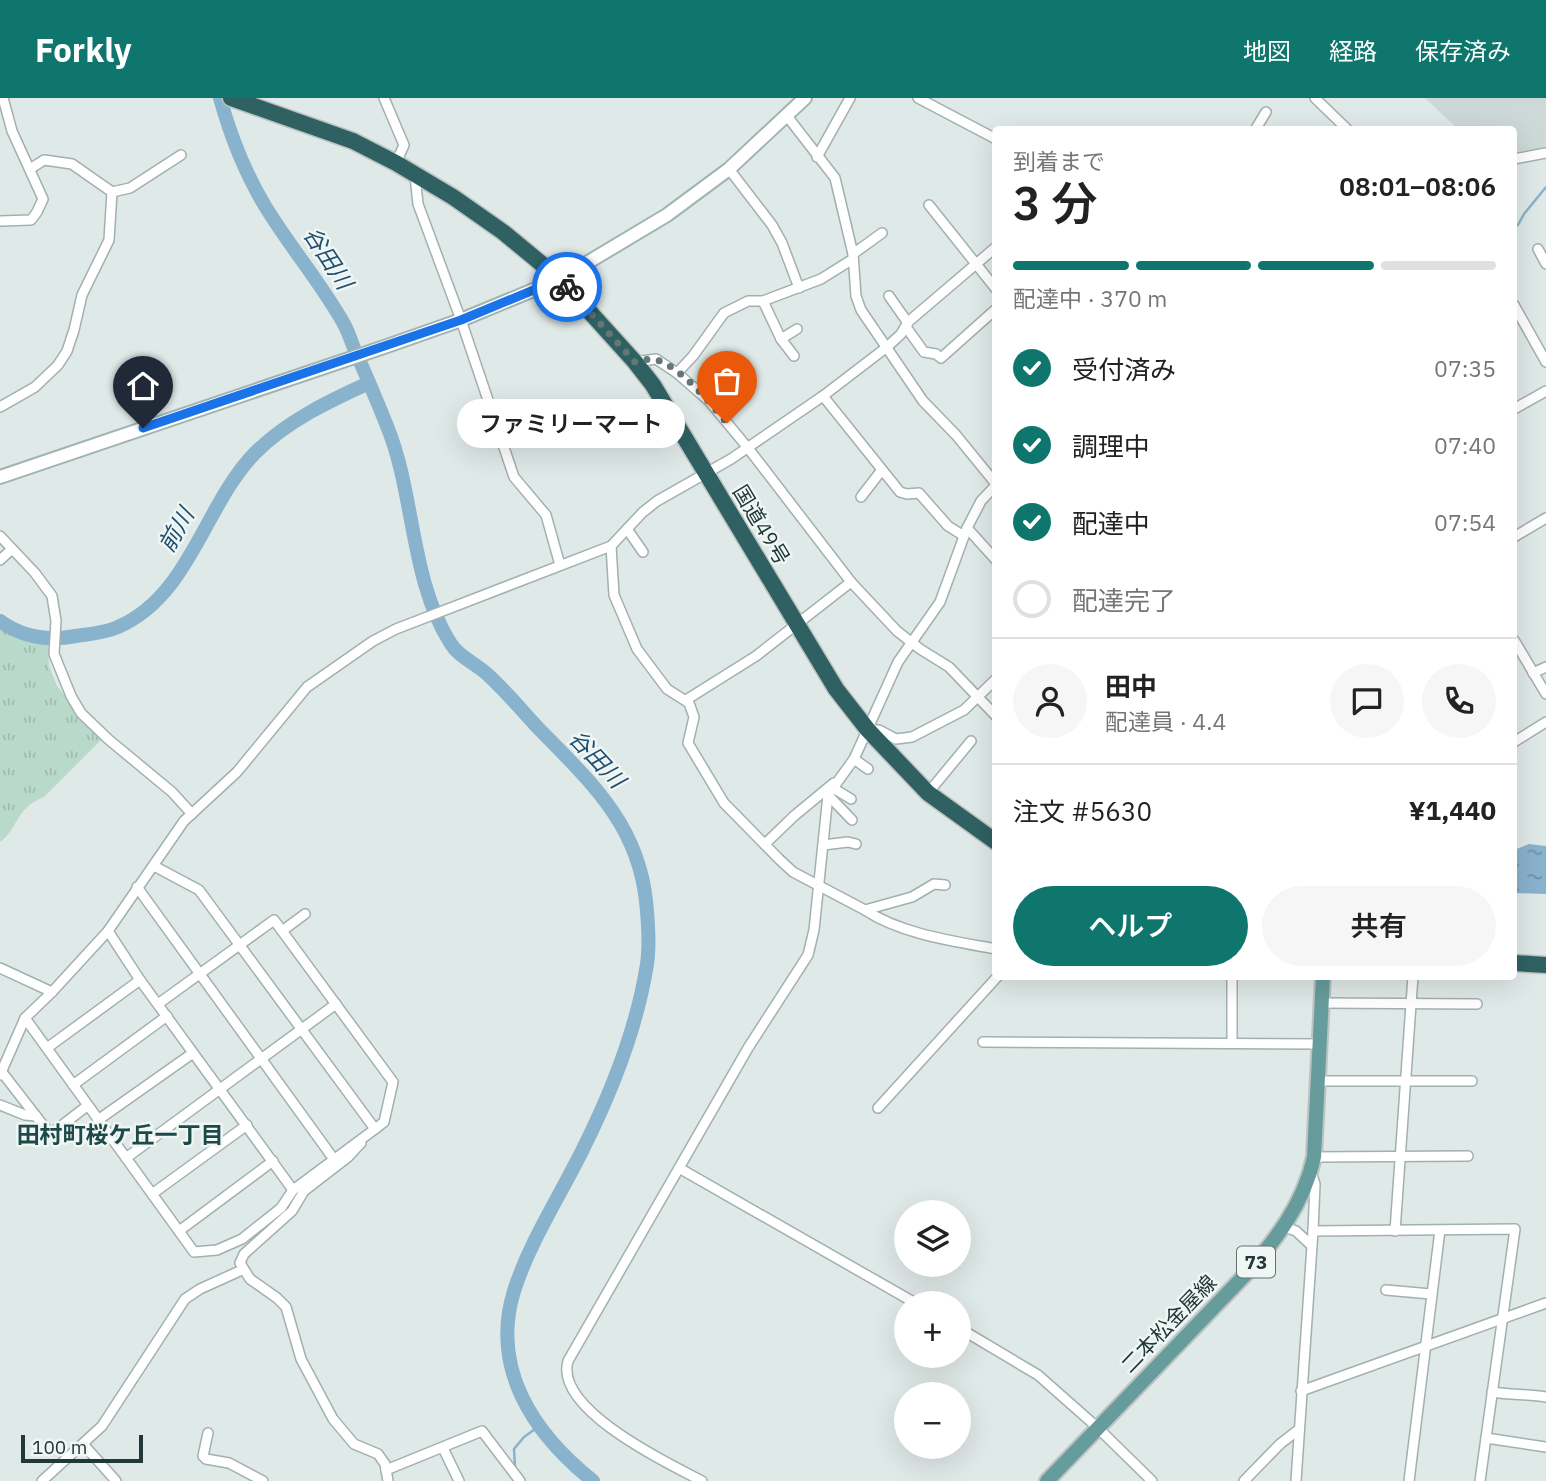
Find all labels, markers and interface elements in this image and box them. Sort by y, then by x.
text: Forkly [35,28,132,71]
text: 地図 [1243,35,1291,67]
text: 経路 [1329,35,1377,67]
text: 保存済み [1415,35,1511,67]
text: 到着まで [1013,146,1105,176]
text: 08:01–08:06 [1339,169,1496,203]
text: 3 分 [1013,173,1097,233]
water label: 谷田川 [297,220,362,297]
courier [532,252,602,322]
icon: bike [548,268,586,306]
text: 配達中 · 370 m [1013,283,1167,313]
icon: check [1013,349,1051,387]
pin [697,351,757,423]
text: 受付済み [1072,352,1176,386]
text: 07:35 [1434,353,1496,383]
pin [113,356,173,428]
icon: bag [708,362,746,400]
icon: home [124,367,162,405]
callout: ファミリーマート [458,398,685,448]
text: ファミリーマート [479,408,663,438]
icon: check [1013,426,1051,464]
text: 調理中 [1072,429,1150,463]
text: 07:40 [1434,430,1496,460]
street label: 国道49号 [727,479,797,569]
water label: 前川 [151,499,201,557]
icon: check [1013,503,1051,541]
text: 配達中 [1072,506,1150,540]
text: 07:54 [1434,507,1496,537]
text: 配達完了 [1072,583,1176,617]
button: person [1013,664,1087,738]
button: chat [1330,664,1404,738]
button: phone [1422,664,1496,738]
text: 田中 [1105,669,1157,703]
text: 配達員 · 4.4 [1105,706,1226,736]
water label: 谷田川 [563,723,634,796]
text: ¥1,440 [1409,793,1496,827]
text: 注文 #5630 [1013,794,1152,828]
button: ヘルプ [1013,886,1248,966]
button: 共有 [1262,886,1496,966]
district label: 田村町桜ケ丘一丁目 [17,1119,224,1149]
map controls [894,1200,971,1459]
button: layers [894,1200,971,1277]
road number: 73 [1237,1246,1275,1278]
street label: 二本松金屋線 [1114,1268,1222,1378]
button: + [894,1291,971,1368]
button: − [894,1382,971,1459]
scale bar [21,1432,144,1464]
text: 100 m [32,1435,87,1459]

